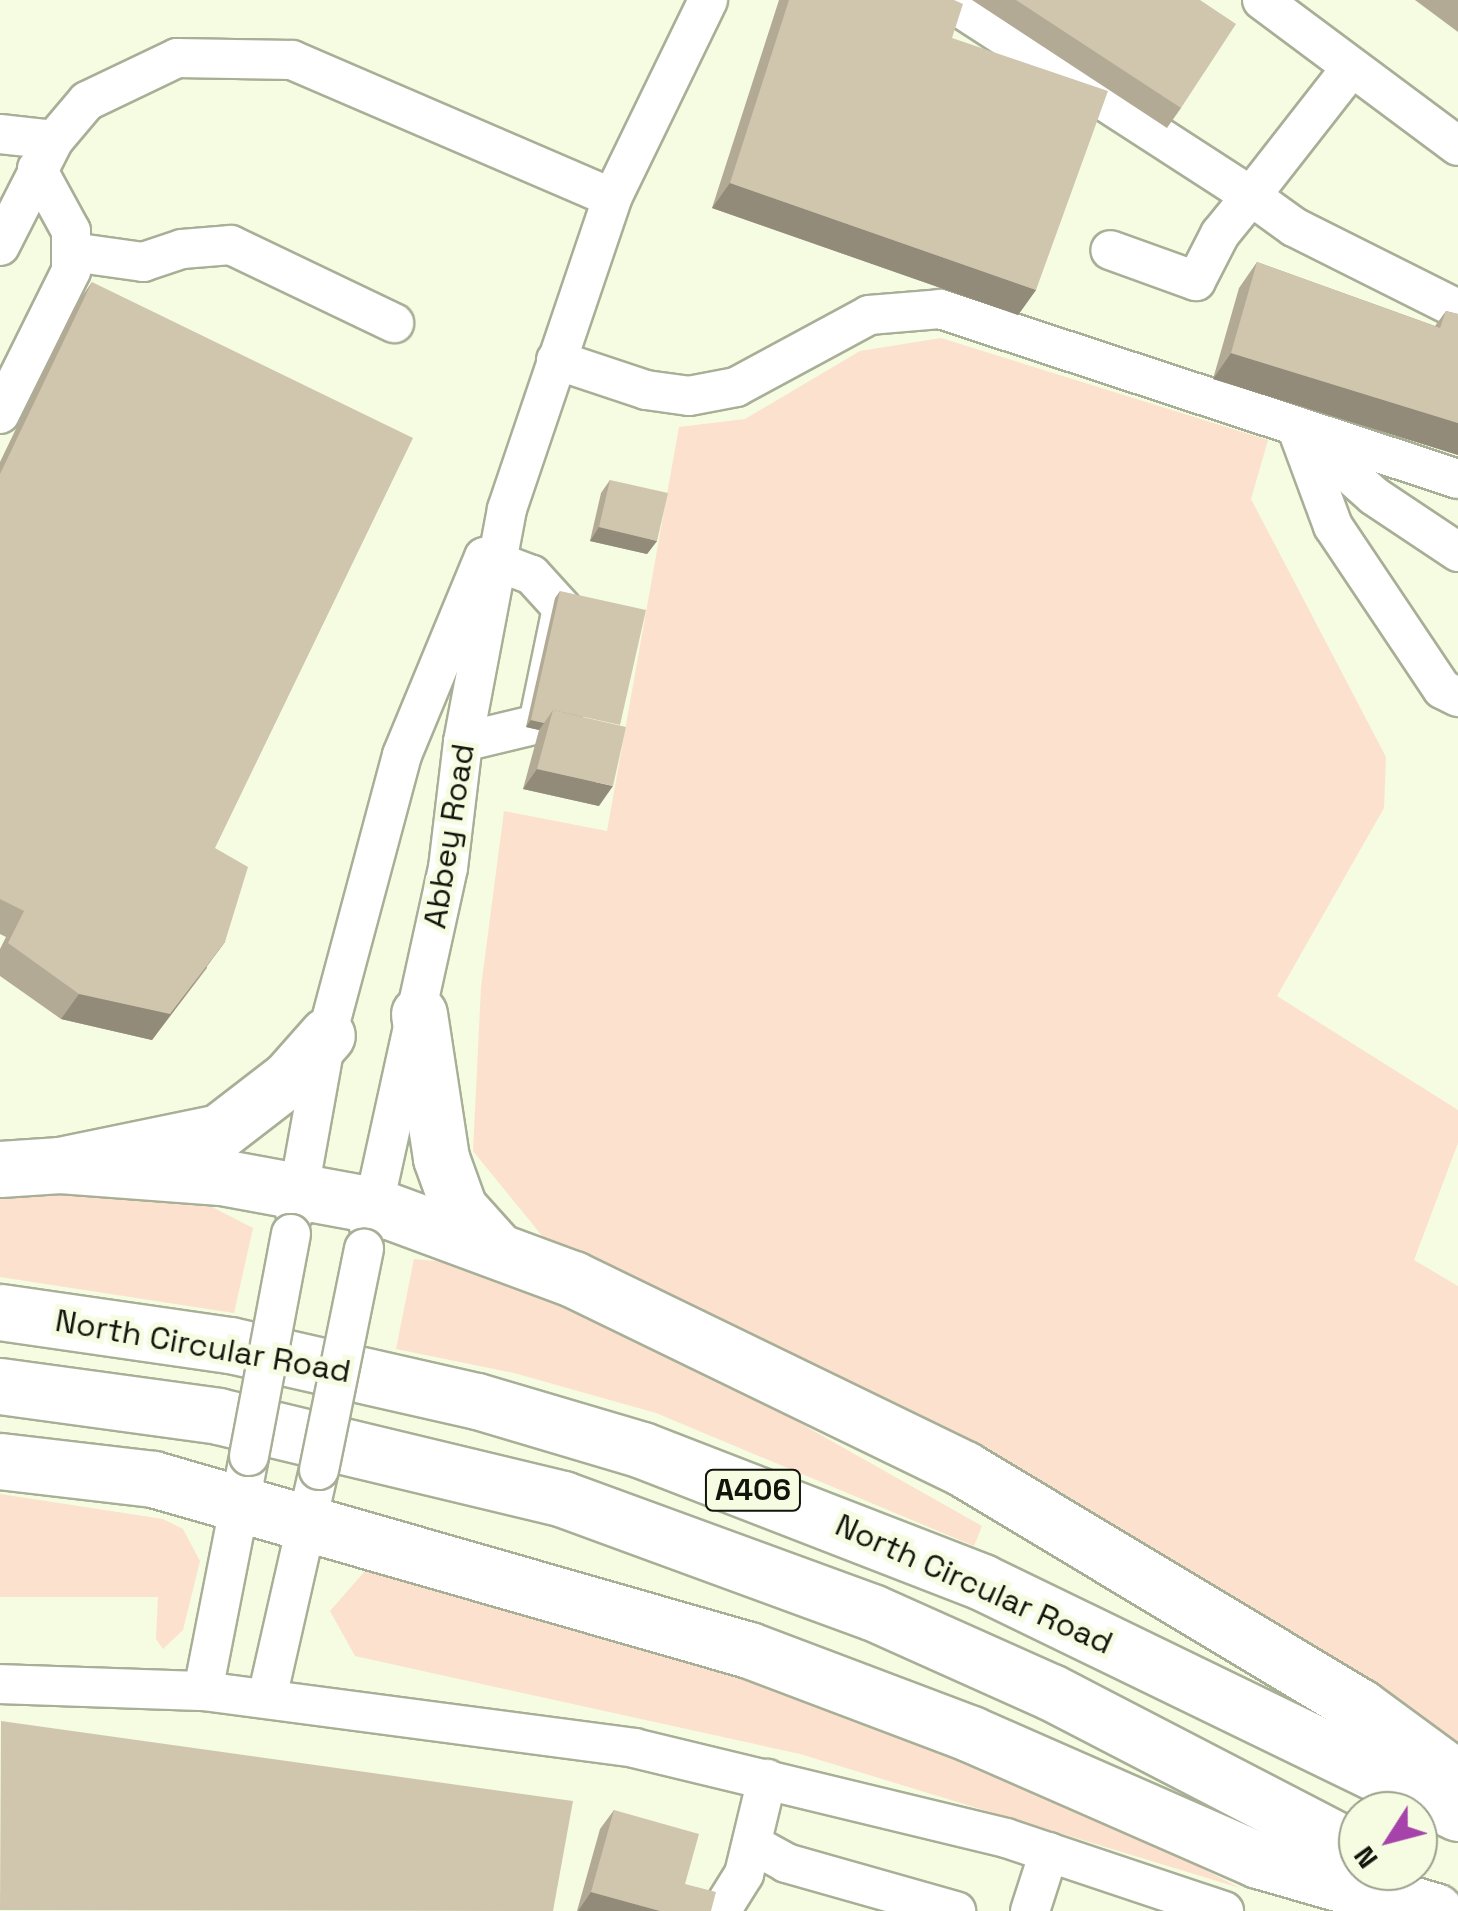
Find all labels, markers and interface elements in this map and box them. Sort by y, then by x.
street label: Abbey Road [415,741,483,931]
street label: North Circular Road [52,1301,354,1391]
road number: A406 [703,1465,803,1515]
street label: North Circular Road [829,1506,1119,1662]
north arrow [1338,1791,1438,1891]
text: N [1345,1839,1385,1876]

